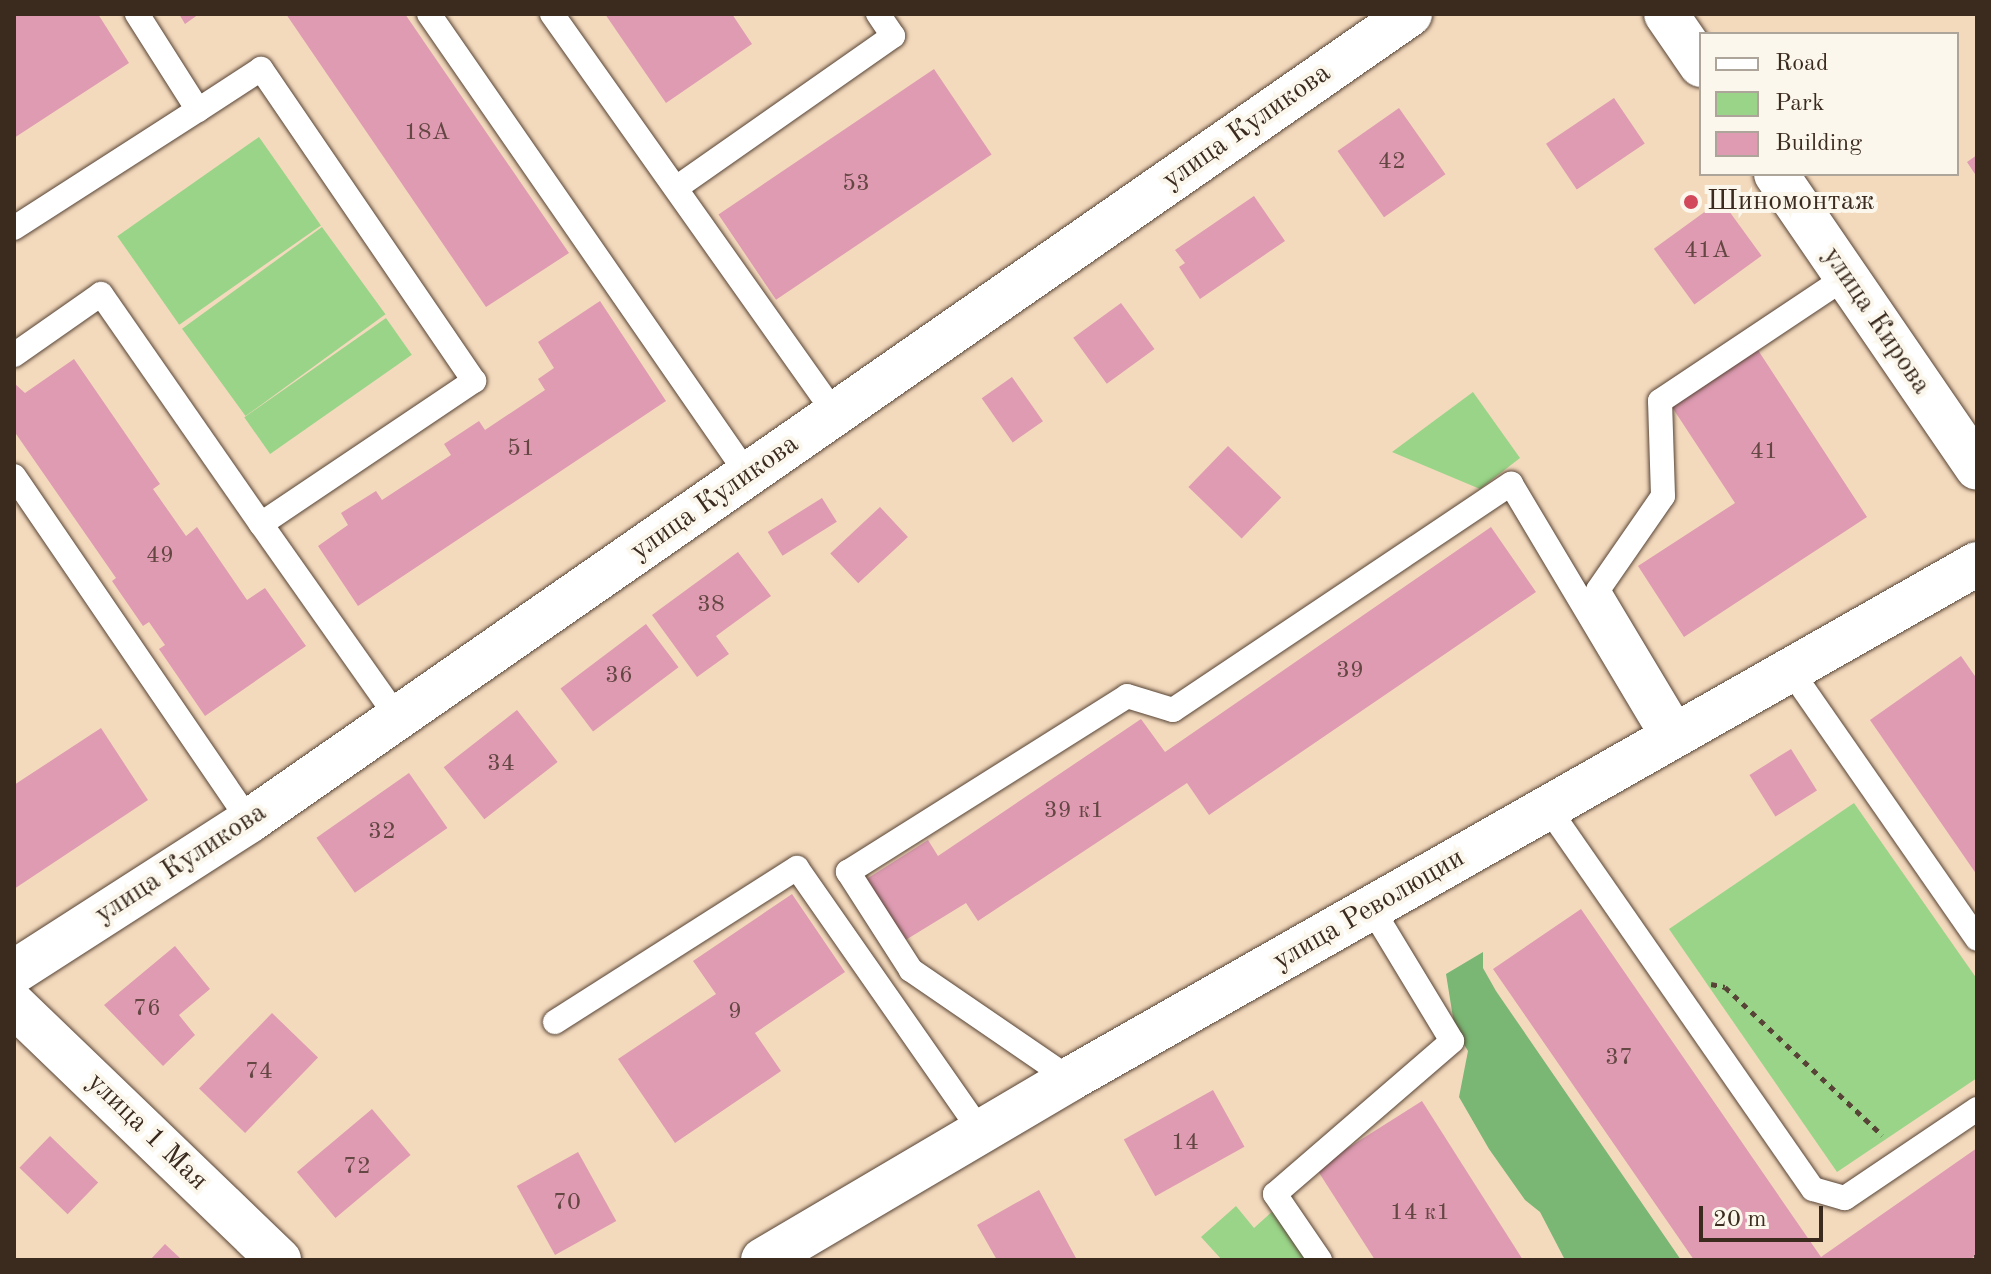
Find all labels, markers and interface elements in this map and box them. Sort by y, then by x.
legend [1699,32,1959,176]
text: Road [1775,52,1828,76]
street label: улица Куликова [1156,57,1338,197]
text: Park [1775,92,1824,116]
house number: 18А [404,120,450,148]
text: Building [1775,132,1862,156]
house number: 42 [1378,149,1406,177]
house number: 53 [842,171,870,199]
place label: Шиномонтаж [1707,185,1875,219]
marker: Шиномонтаж [1682,193,1700,211]
house number: 41А [1684,238,1730,266]
street label: улица Кирова [1814,241,1938,401]
street label: улица Куликова [624,428,806,568]
house number: 51 [507,436,535,464]
house number: 41 [1750,439,1778,467]
house number: 49 [146,543,174,571]
house number: 38 [697,592,725,620]
house number: 39 [1336,658,1364,686]
house number: 36 [605,663,633,691]
house number: 34 [487,751,515,779]
street label: улица Куликова [89,796,273,932]
house number: 39 к1 [1044,798,1104,826]
house number: 32 [368,819,396,847]
street label: улица Революции [1267,842,1471,978]
house number: 76 [133,996,161,1024]
house number: 9 [728,999,742,1027]
house number: 37 [1605,1045,1633,1073]
house number: 74 [245,1059,273,1087]
street label: улица 1 Мая [79,1066,215,1198]
house number: 14 [1171,1130,1199,1158]
house number: 72 [343,1154,371,1182]
house number: 70 [553,1190,581,1218]
scale bar [1703,1190,1827,1240]
house number: 14 к1 [1390,1200,1450,1228]
text: 20 m [1713,1208,1767,1232]

